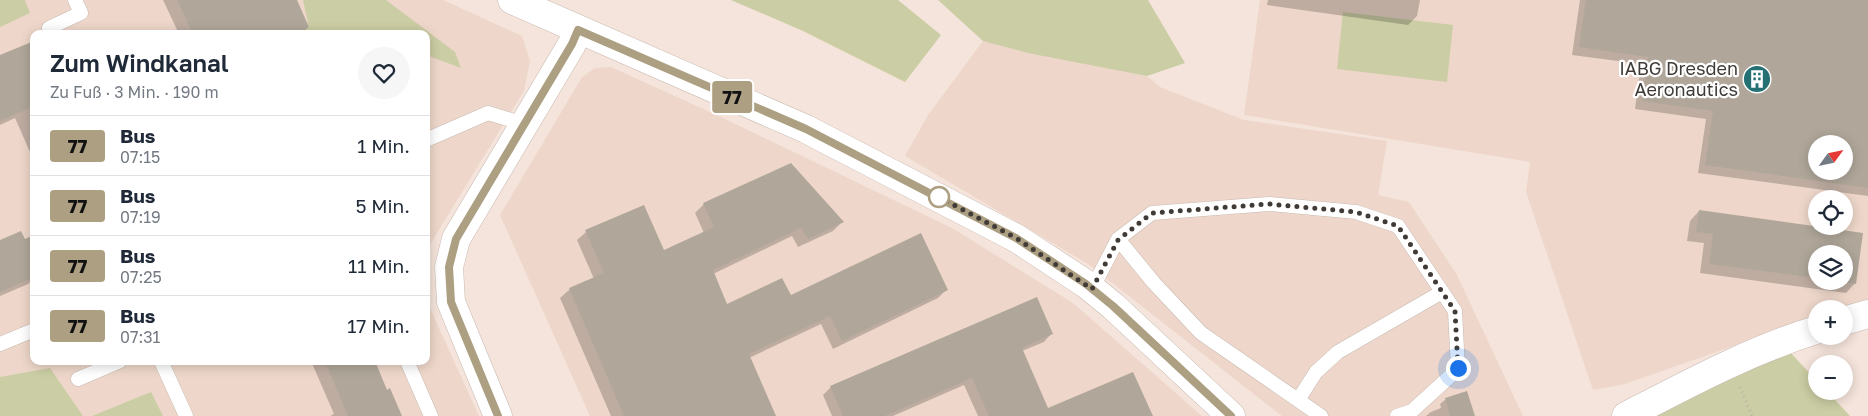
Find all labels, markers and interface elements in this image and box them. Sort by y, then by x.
button: heart [358,47,410,99]
text: Zum Windkanal [50,48,229,77]
place label: IABG Dresden Aeronautics [1619,57,1738,100]
building icon: IABG Dresden Aeronautics [1742,64,1772,94]
line badge: 77 [710,81,754,113]
text: Zu Fuß · 3 Min. · 190 m [50,82,219,102]
text: 77 [722,86,742,108]
text: Bus [120,124,155,147]
text: 1 Min. [357,134,410,157]
text: 77 [68,135,87,157]
north arrow [1808,135,1852,180]
map controls [1808,135,1853,400]
text: 07:15 [120,147,160,167]
text: Bus [120,184,155,207]
unlabelled marker [928,186,950,208]
button: locate [1808,190,1853,235]
text: 5 Min. [355,194,410,217]
text: 77 [68,195,87,217]
text: 07:19 [120,207,161,227]
text: Bus [120,244,155,267]
button: layers [1808,245,1853,290]
text: 11 Min. [348,254,410,277]
text: 77 [68,255,87,277]
text: 07:25 [120,267,162,287]
button: + [1808,300,1853,345]
text: Bus [120,304,155,327]
text: 17 Min. [347,314,410,337]
text: 77 [68,315,87,337]
text: 07:31 [120,327,160,347]
button: − [1808,355,1853,400]
your location [1446,356,1471,381]

